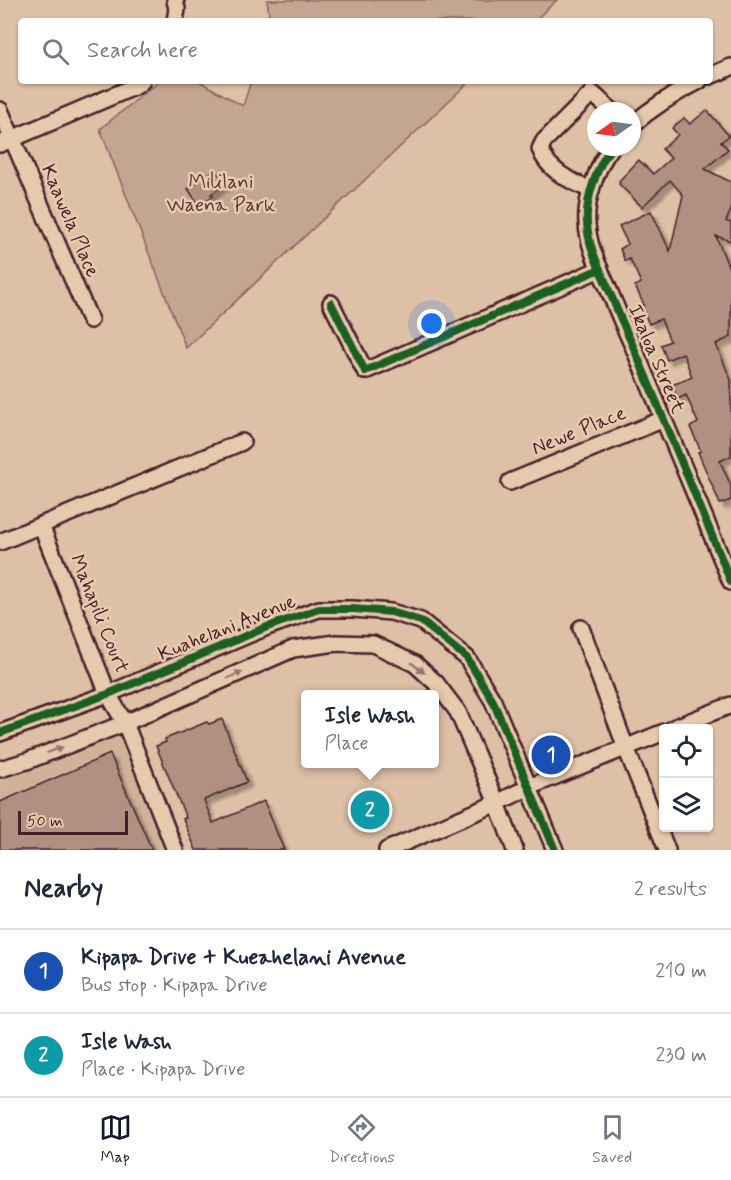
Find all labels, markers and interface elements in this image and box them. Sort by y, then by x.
search box [18,18,713,84]
icon: search [39,35,72,68]
text: Search here [87,37,198,65]
north arrow [587,102,641,156]
street label: Kaawela Place [34,160,106,282]
park label: Mililani Waena Park [167,169,275,219]
street label: Ikaloa Street [621,300,691,418]
your location [417,309,446,338]
street label: Newe Place [528,400,630,462]
street label: Mahapili Court [63,551,135,677]
street label: Kuahelani Avenue [154,588,300,668]
one-way arrow [410,661,426,674]
one-way arrow [227,670,245,680]
popup [301,690,439,768]
text: Isle Wash [325,702,415,730]
map controls [659,724,713,832]
button: locate [659,724,713,778]
text: Place [325,730,369,757]
pin: 1 [532,732,570,777]
one-way arrow [46,745,64,754]
button: layers [659,778,713,832]
pin: 2 [350,788,389,832]
scale bar [18,808,128,836]
text: 50 m [27,811,63,832]
text: Nearby [24,872,103,906]
text: 2 results [634,876,707,903]
text: Kipapa Drive + Kueahelani Avenue [81,944,406,972]
text: 1 [39,958,48,985]
text: 210 m [655,958,707,985]
text: Bus stop · Kipapa Drive [81,972,267,999]
text: Isle Wash [81,1028,172,1056]
text: 2 [39,1042,48,1069]
text: 230 m [655,1042,707,1069]
text: Place · Kipapa Drive [81,1056,245,1083]
tab: Map [99,1111,132,1168]
tab: Directions [329,1111,395,1168]
tab: Saved [592,1111,632,1168]

